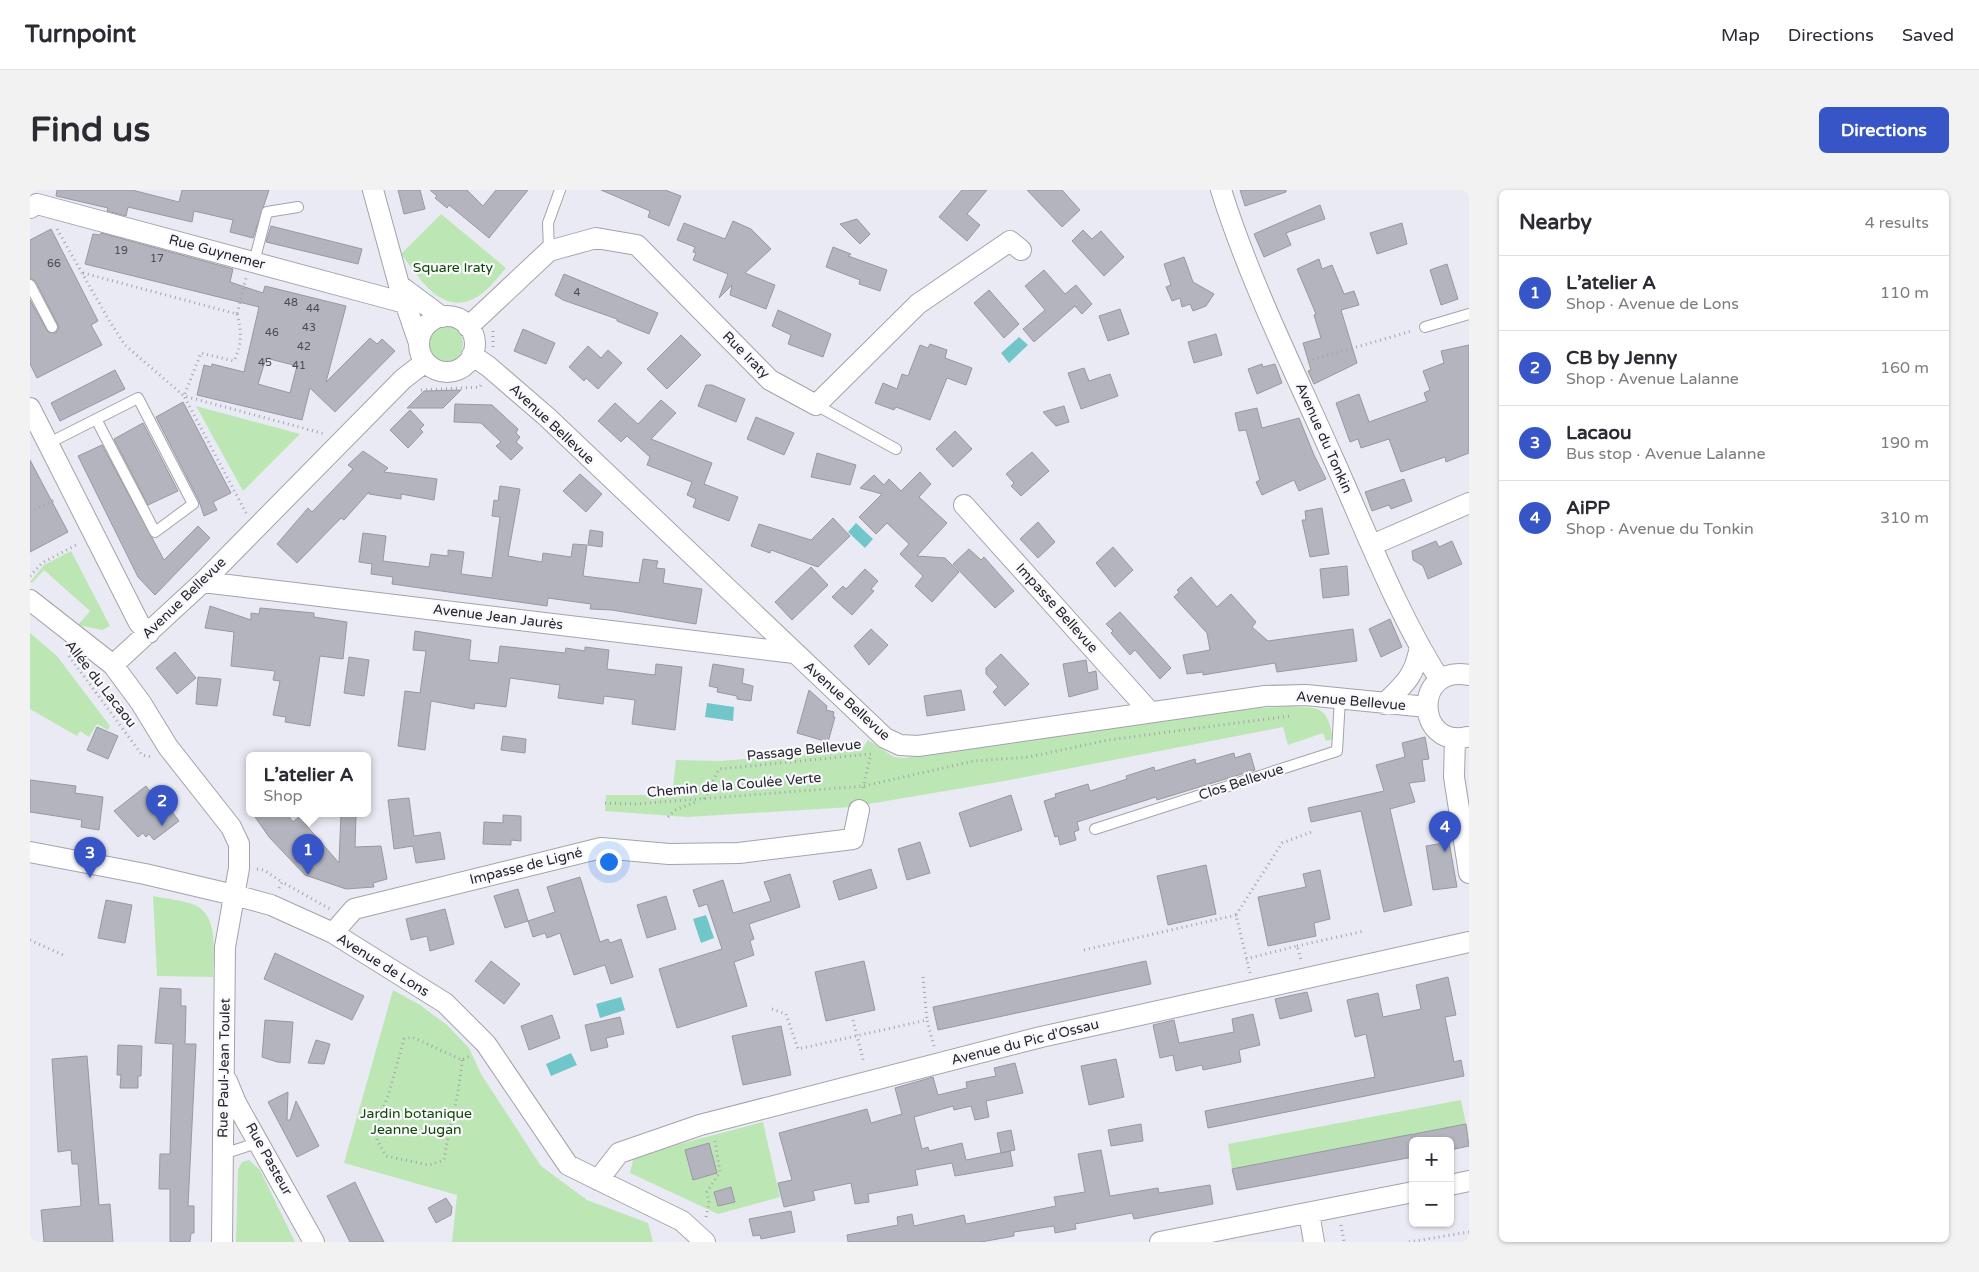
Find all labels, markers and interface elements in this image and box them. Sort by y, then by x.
text: Turnpoint [25,20,136,49]
text: Map [1721,24,1760,46]
text: Directions [1788,24,1874,46]
text: Saved [1902,24,1954,46]
button: Directions [1819,107,1949,153]
text: Find us [30,109,150,151]
text: Nearby [1519,210,1592,235]
text: 4 results [1865,213,1929,233]
street label: Rue Guynemer [167,231,268,273]
house number: 19 [114,244,128,257]
house number: 17 [150,252,164,265]
house number: 66 [47,257,61,270]
park label: Square Iraty [413,259,494,276]
text: L’atelier A [1566,272,1656,294]
text: 1 [1530,283,1540,303]
text: 110 m [1880,283,1929,303]
house number: 4 [574,286,581,299]
text: Shop · Avenue de Lons [1566,294,1739,314]
house number: 48 [284,296,298,309]
house number: 44 [306,302,320,315]
house number: 43 [302,321,316,334]
house number: 46 [265,326,279,339]
street label: Rue Iraty [719,328,773,382]
house number: 42 [297,340,311,353]
text: CB by Jenny [1566,347,1677,369]
house number: 45 [258,356,272,369]
text: 2 [1530,358,1540,378]
text: 160 m [1880,358,1929,378]
house number: 41 [292,359,306,372]
text: Shop · Avenue Lalanne [1566,369,1739,389]
street label: Avenue Bellevue [506,380,598,468]
street label: Avenue du Tonkin [1292,380,1356,496]
text: Lacaou [1566,422,1632,444]
text: 3 [1530,433,1540,453]
text: 190 m [1880,433,1929,453]
text: Bus stop · Avenue Lalanne [1566,444,1766,464]
text: AiPP [1566,497,1610,519]
text: 4 [1530,508,1540,528]
text: 310 m [1880,508,1929,528]
text: Shop · Avenue du Tonkin [1566,519,1754,539]
street label: Avenue Bellevue [139,554,230,642]
street label: Impasse Bellevue [1012,560,1102,656]
street label: Avenue Jean Jaurès [432,601,564,633]
street label: Allée du Lacaou [62,637,140,731]
street label: Avenue Bellevue [800,658,894,744]
street label: Avenue Bellevue [1295,688,1407,714]
street label: Passage Bellevue [746,736,862,764]
popup [246,752,371,817]
street label: Clos Bellevue [1196,760,1286,804]
text: L’atelier A [263,764,354,786]
street label: Chemin de la Coulée Verte [646,769,822,801]
pin: 2 [146,785,178,826]
text: Shop [263,786,303,806]
pin: 4 [1429,811,1461,852]
pin: 1 [292,834,324,875]
pin: 3 [74,837,106,878]
street label: Impasse de Ligné [468,844,584,888]
your location [596,849,622,875]
street label: Avenue de Lons [334,930,433,1000]
street label: Rue Paul-Jean Toulet [214,997,234,1138]
street label: Avenue du Pic d'Ossau [949,1015,1101,1069]
park label: Jardin botanique Jeanne Jugan [360,1105,472,1138]
street label: Rue Pasteur [242,1120,296,1199]
map controls [1409,1137,1454,1227]
button: + [1409,1137,1454,1182]
button: − [1409,1182,1454,1227]

